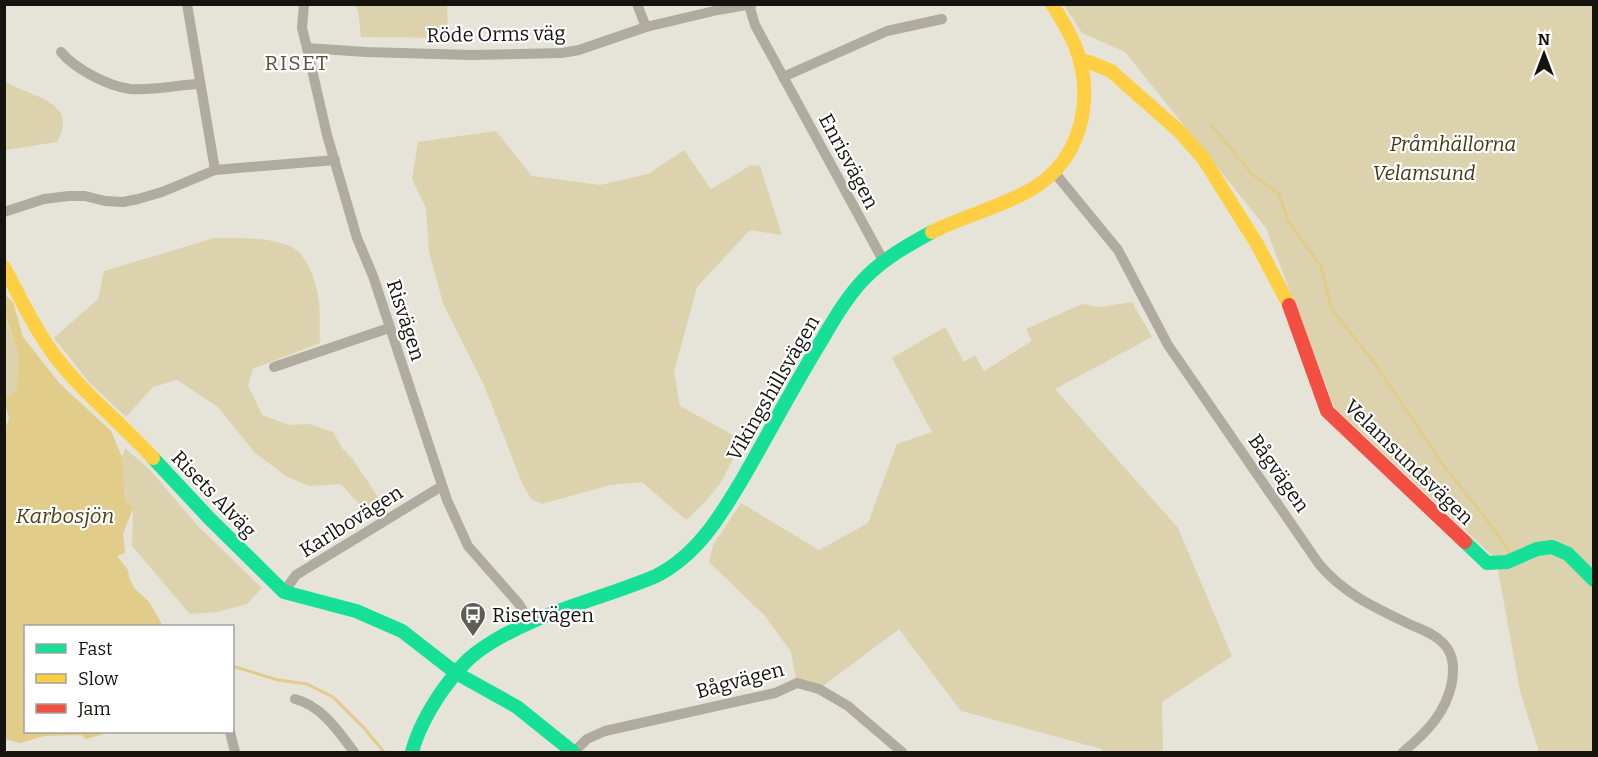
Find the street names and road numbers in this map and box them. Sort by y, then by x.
street label: Röde Orms väg [426,21,566,47]
street label: Enrisvägen [814,109,884,213]
street label: Risvägen [382,276,430,364]
street label: Vikingshillsvägen [722,311,825,465]
street label: Velamsundsvägen [1339,394,1479,530]
street label: Bågvägen [1243,429,1315,517]
street label: Risets Alväg [167,446,261,542]
street label: Karlbovägen [295,480,407,562]
street label: Bågvägen [693,657,787,703]

